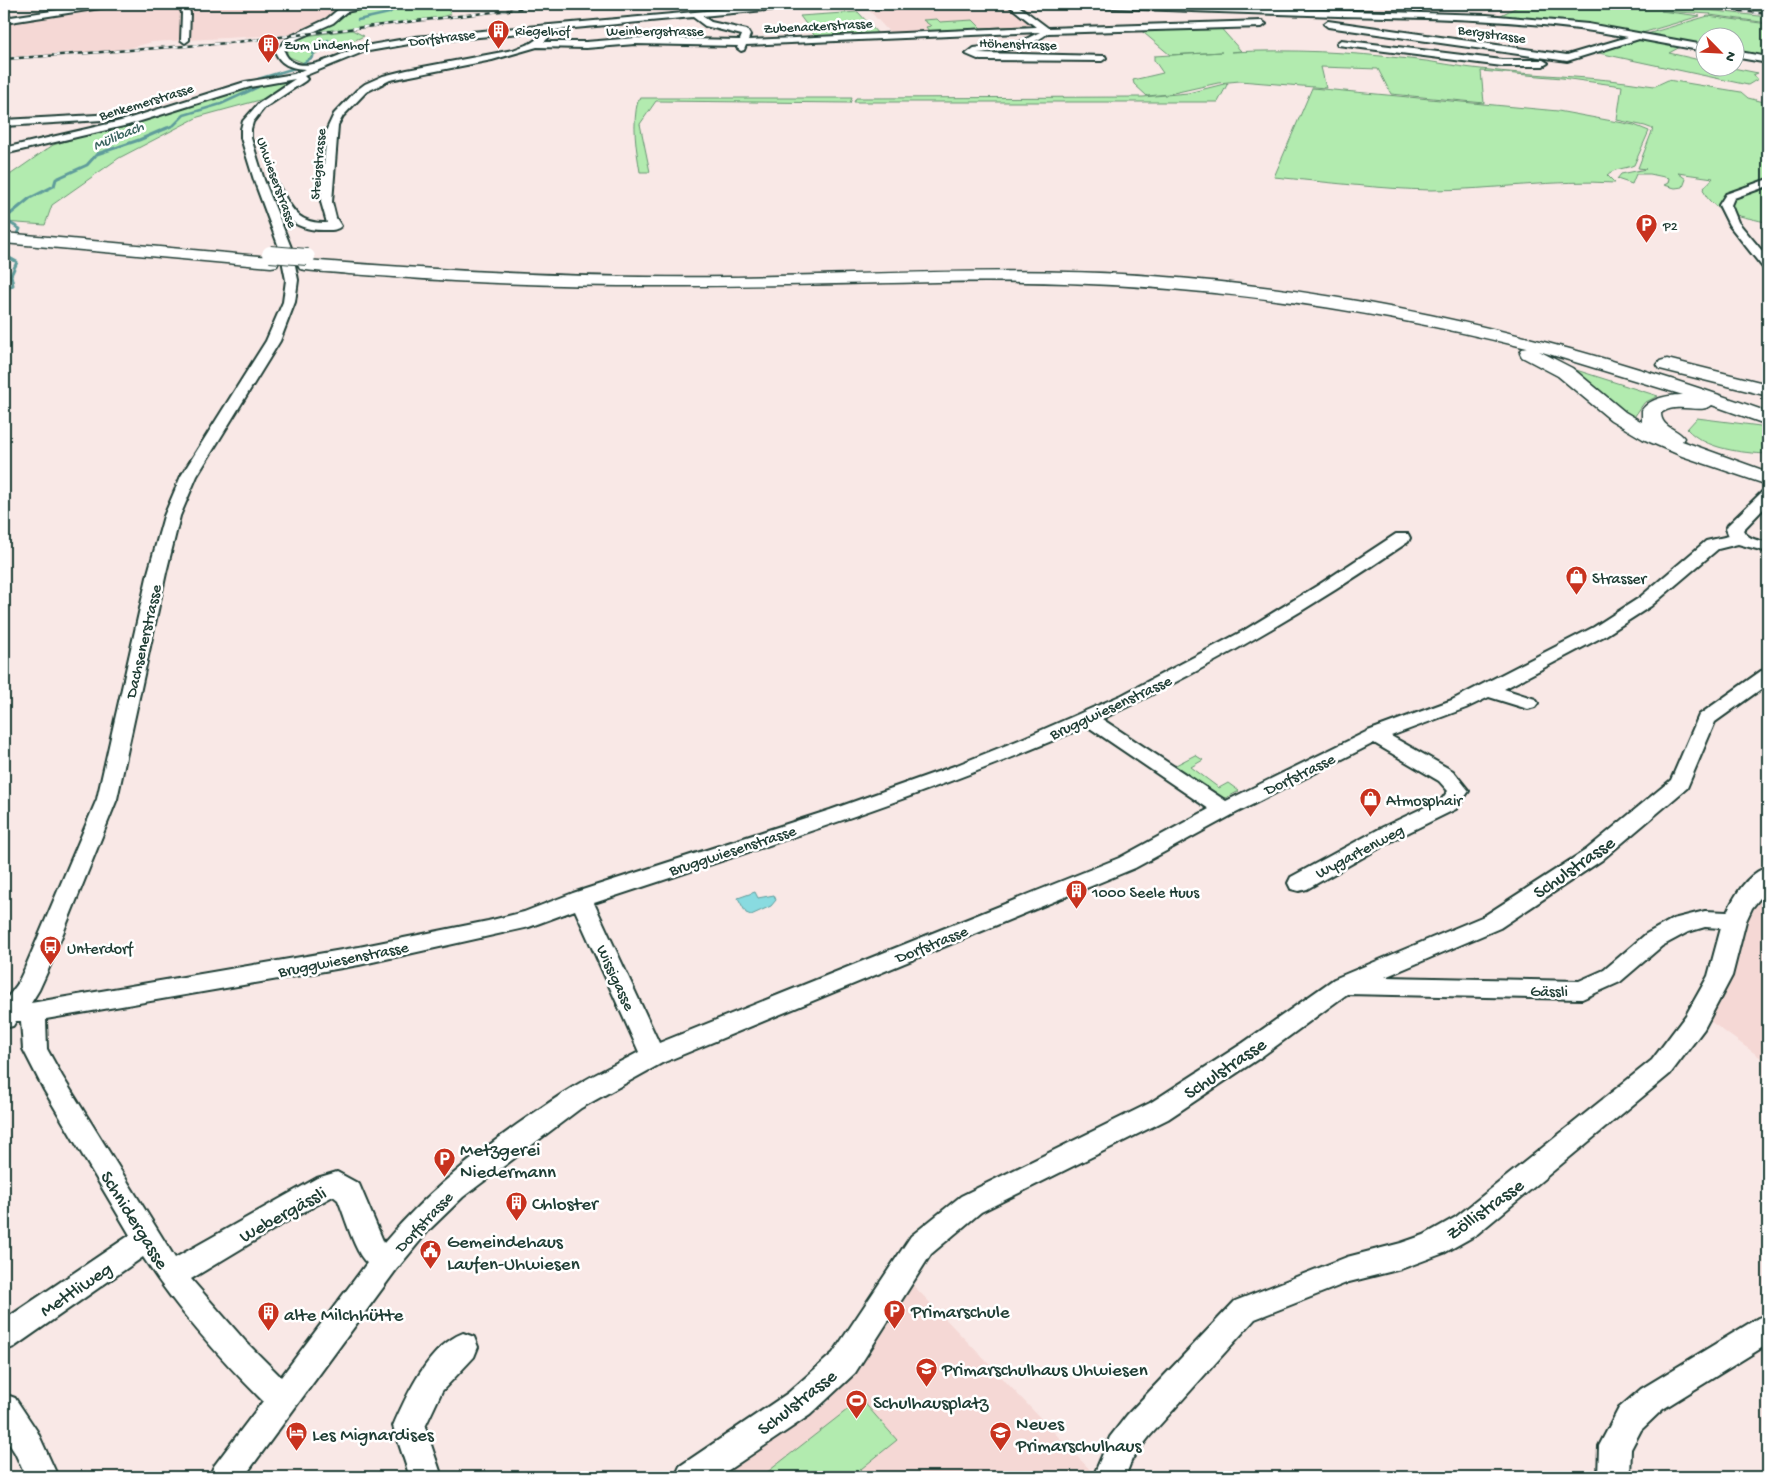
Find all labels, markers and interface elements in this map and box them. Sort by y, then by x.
street label: Zubenackerstrasse [763,16,874,39]
building icon: Riegelhof [487,18,511,49]
street label: Bergstrasse [1456,22,1527,49]
place label: Riegelhof [515,24,572,41]
street label: Weinbergstrasse [606,24,705,41]
street label: Dorfstrasse [407,27,477,52]
north arrow [1694,28,1744,78]
building icon: Zum Lindenhof [256,32,280,63]
street label: Höhenstrasse [979,36,1058,55]
place label: Zum Lindenhof [284,38,371,55]
text: N [1720,49,1739,64]
street label: Benkemerstrasse [97,81,197,126]
water label: Mülibach [91,118,148,156]
street label: Steigstrasse [308,127,331,201]
street label: Uhwieserstrasse [251,135,300,231]
parking icon: P2 [1635,213,1659,244]
place label: P2 [1662,219,1678,236]
shop icon: Strasser [1564,565,1588,596]
place label: Strasser [1592,571,1648,590]
street label: Dachsenerstrasse [123,582,168,701]
street label: Bruggwiesenstrasse [1047,672,1176,746]
street label: Dorfstrasse [1261,751,1340,802]
shop icon: Atmosphair [1358,787,1382,818]
place label: Atmosphair [1386,793,1463,812]
street label: Wygartenweg [1313,822,1408,884]
street label: Bruggwiesenstrasse [666,823,800,882]
street label: Schulstrasse [1530,832,1620,905]
building icon: 1000 Seele Huus [1064,879,1088,910]
place label: 1000 Seele Huus [1091,885,1200,904]
street label: Dorfstrasse [892,923,972,970]
bus stop icon: Unterdorf [39,935,63,966]
street label: Bruggwiesenstrasse [276,939,411,984]
place label: Unterdorf [67,941,134,960]
street label: Wissigasse [590,943,638,1015]
street label: Gässli [1530,984,1568,1003]
street label: Schulstrasse [1180,1034,1272,1106]
place label: Metzgerei Niedermann [460,1140,556,1185]
parking icon: Metzgerei Niedermann [432,1147,456,1178]
street label: Schnidergasse [94,1168,172,1274]
street label: Zöllistrasse [1443,1175,1530,1247]
street label: Webergässli [236,1183,331,1249]
street label: Dorfstrasse [392,1188,459,1259]
building icon: Chloster [504,1190,528,1221]
place label: Chloster [532,1194,600,1217]
place label: Gemeindehaus Laufen-Uhwiesen [447,1232,580,1277]
public building icon: Gemeindehaus Laufen-Uhwiesen [419,1239,443,1270]
street label: Mettliweg [36,1258,118,1323]
parking icon: Primarschule [883,1298,907,1329]
building icon: alte Milchhütte [256,1301,280,1332]
place label: Primarschule [910,1302,1010,1325]
place label: alte Milchhütte [284,1305,404,1328]
school or university icon: Primarschulhaus Uhwiesen [914,1356,938,1387]
place label: Primarschulhaus Uhwiesen [941,1360,1148,1383]
street label: Schulstrasse [754,1366,843,1442]
sports icon: Schulhausplatz [845,1389,869,1420]
place label: Schulhausplatz [873,1393,989,1416]
place label: Neues Primarschulhaus [1015,1414,1143,1459]
hotel icon: Les Mignardises [284,1421,308,1452]
school or university icon: Neues Primarschulhaus [988,1421,1012,1452]
place label: Les Mignardises [312,1425,435,1448]

